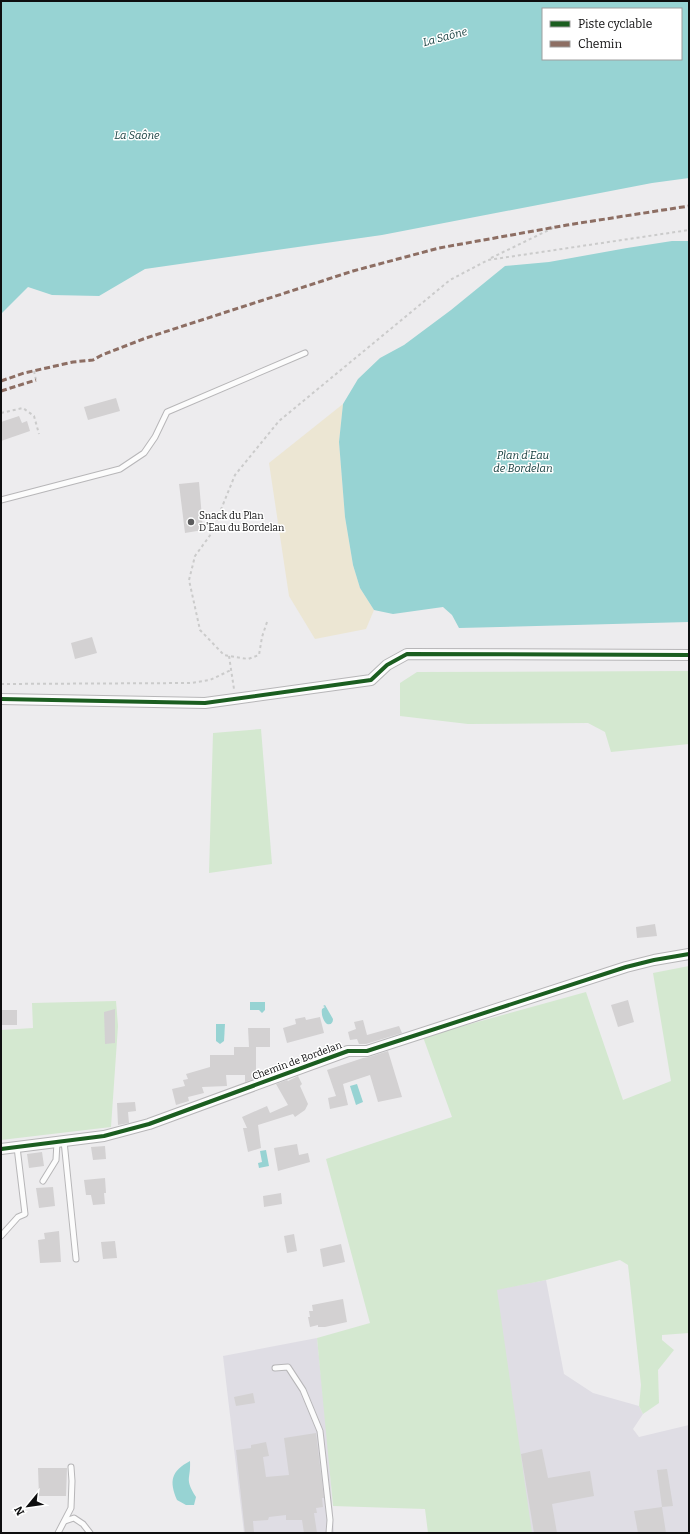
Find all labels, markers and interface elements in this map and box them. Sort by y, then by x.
legend [542,8,682,60]
text: Piste cyclable [578,17,652,31]
water label: La Saône [421,25,469,49]
text: Chemin [578,37,622,51]
water label: La Saône [114,129,160,142]
water label: Plan d'Eau de Bordelan [493,449,553,475]
place label: Snack du Plan D'Eau du Bordelan [199,510,285,534]
marker: Snack du Plan D'Eau du Bordelan [186,517,196,527]
street label: Chemin de Bordelan [251,1039,344,1083]
north arrow [8,1486,48,1526]
text: N [12,1503,27,1517]

